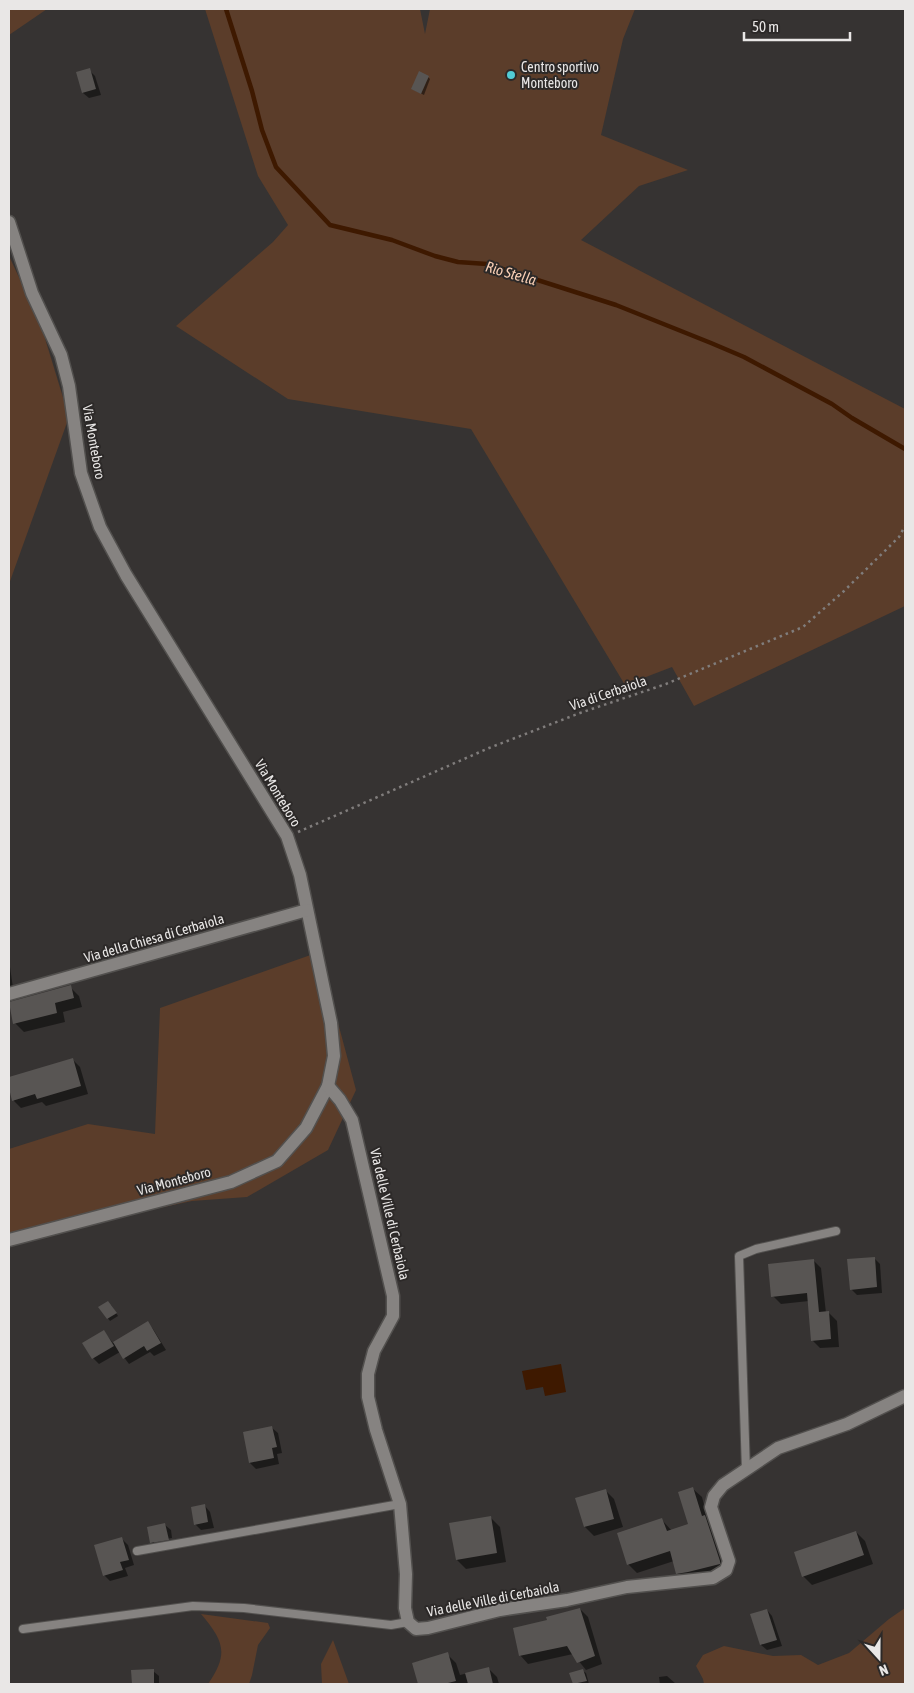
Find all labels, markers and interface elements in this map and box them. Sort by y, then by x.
scale bar [744,10,850,42]
text: 50 m [752,18,779,35]
place label: Centro sportivo Monteboro [521,59,599,91]
marker: Centro sportivo Monteboro [505,69,517,81]
water label: Rio Stella [484,258,538,288]
street label: Via Monteboro [80,403,108,481]
street label: Via di Cerbaiola [567,672,649,714]
street label: Via Monteboro [252,757,304,829]
street label: Via della Chiesa di Cerbaiola [82,910,226,966]
street label: Via delle Ville di Cerbaiola [367,1147,413,1281]
street label: Via Monteboro [135,1164,213,1198]
street label: Via delle Ville di Cerbaiola [425,1578,561,1620]
north arrow [854,1633,904,1683]
text: N [877,1661,890,1679]

